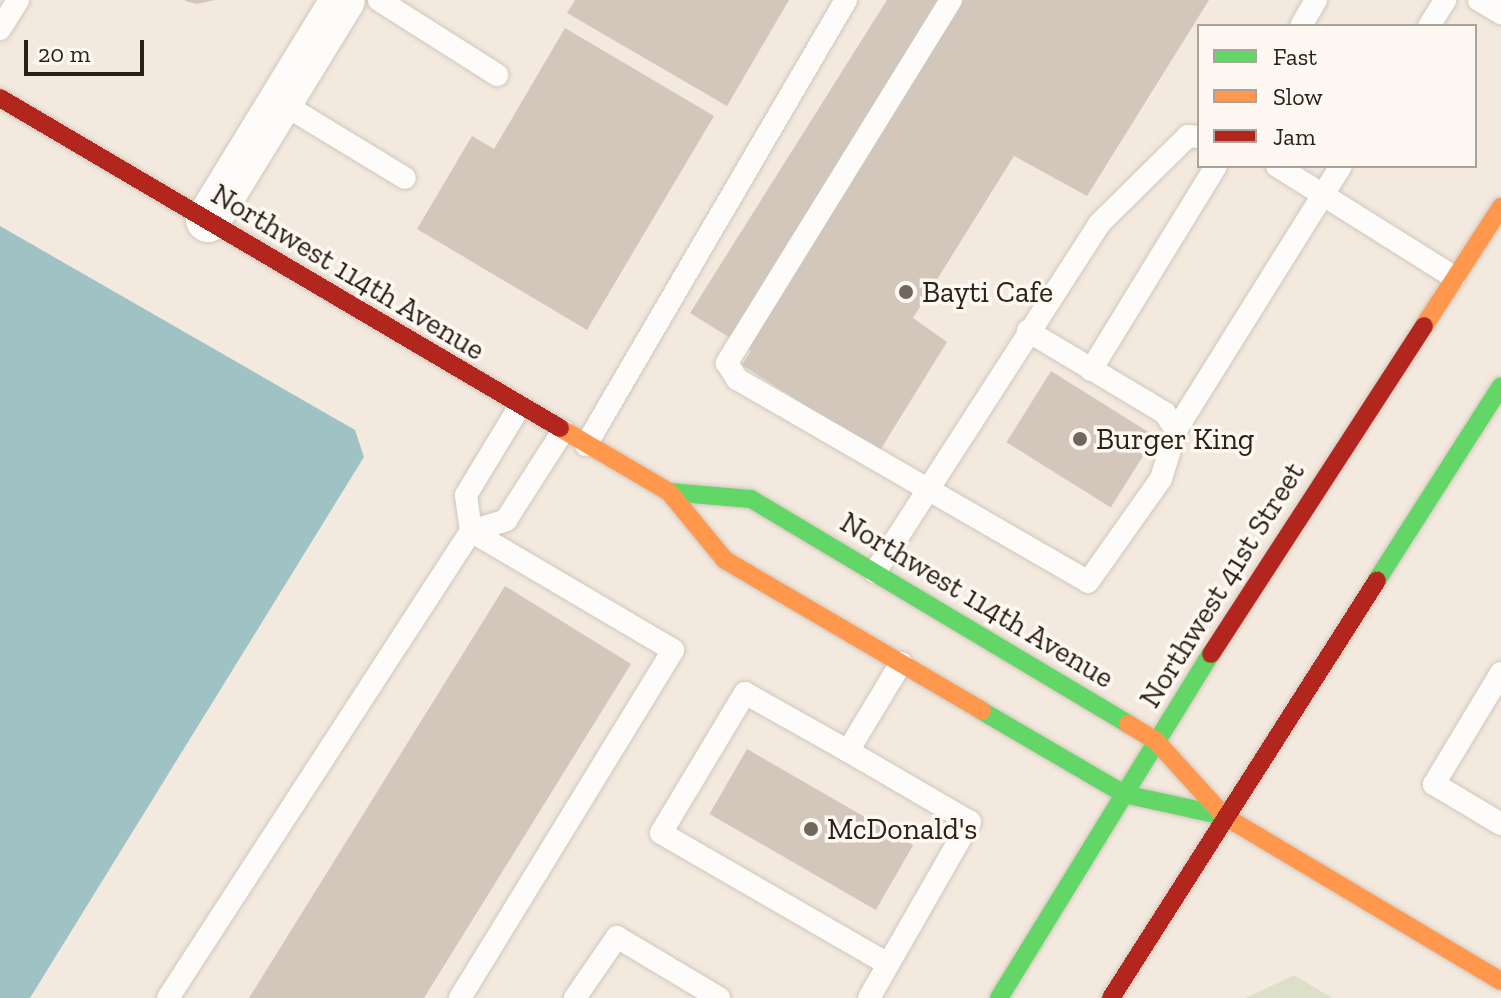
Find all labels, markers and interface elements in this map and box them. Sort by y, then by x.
scale bar [28,24,148,74]
legend [1197,24,1477,168]
text: 20 m [38,39,90,68]
text: Fast [1273,42,1317,71]
text: Slow [1273,82,1323,111]
text: Jam [1273,122,1316,151]
street label: Northwest 114th Avenue [204,176,492,368]
place label: Bayti Cafe [922,274,1053,310]
marker: Bayti Cafe [897,283,915,301]
place label: Burger King [1096,421,1255,457]
marker: Burger King [1071,430,1089,448]
street label: Northwest 41st Street [1132,456,1312,714]
street label: Northwest 114th Avenue [833,504,1121,696]
place label: McDonald's [827,811,978,847]
marker: McDonald's [802,820,820,838]

